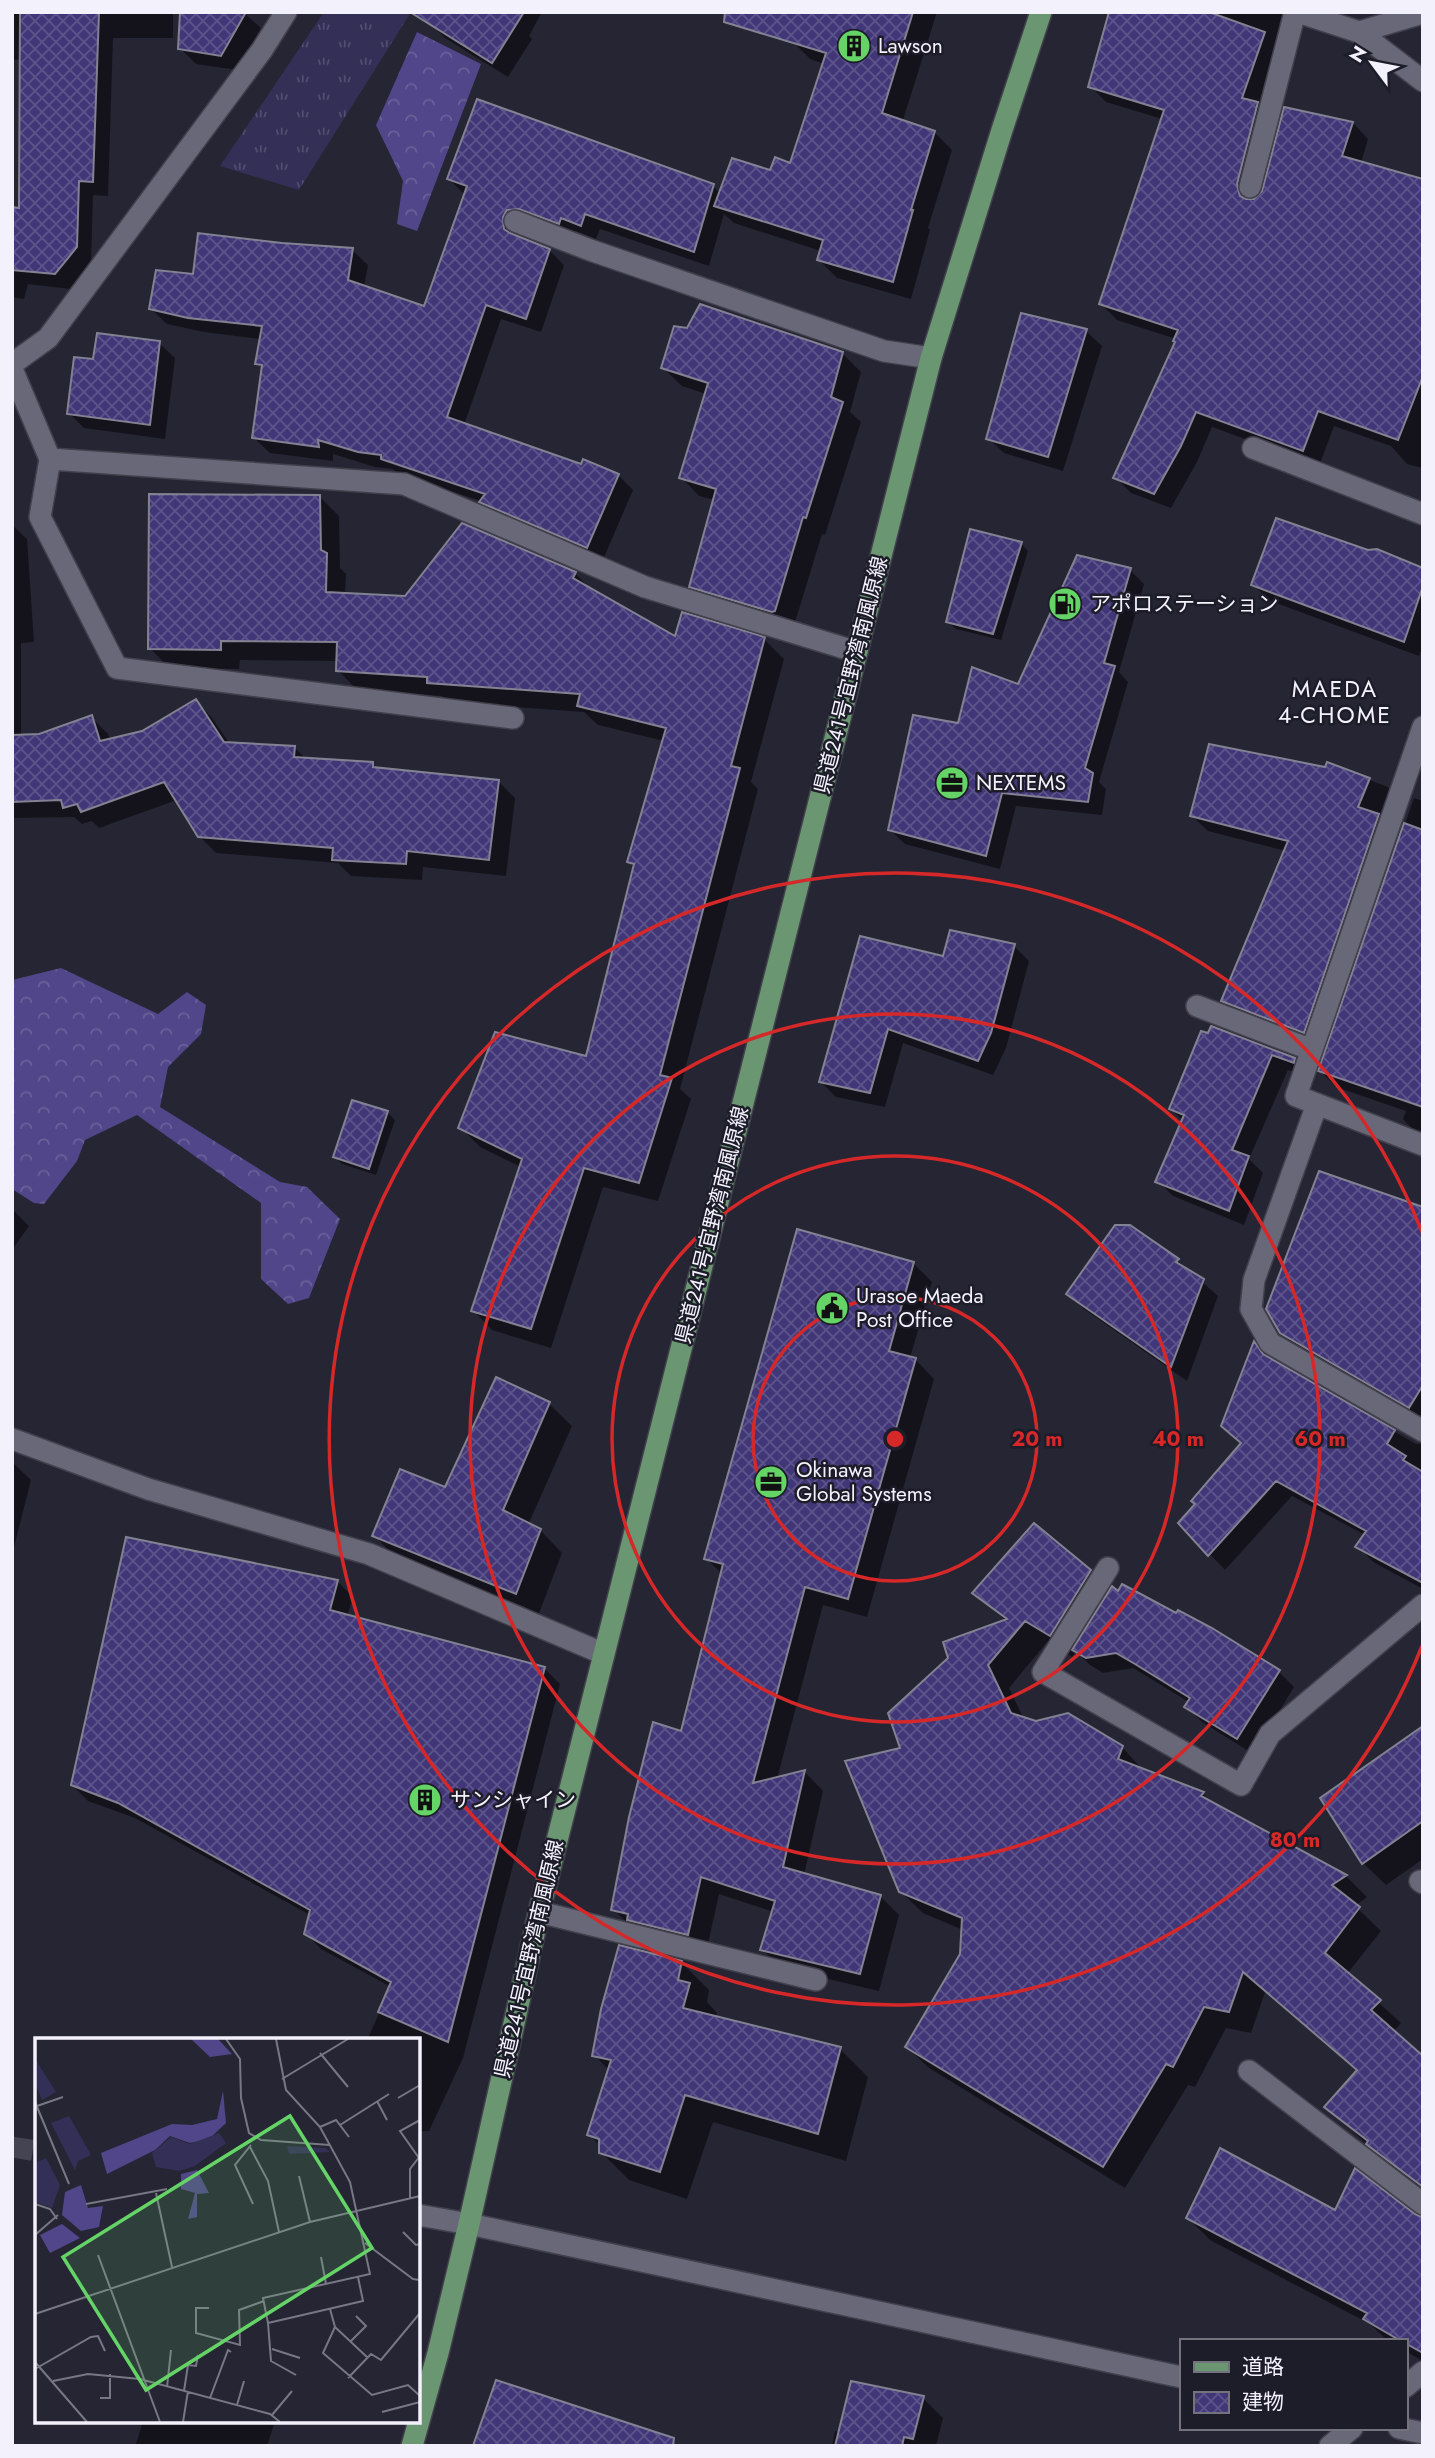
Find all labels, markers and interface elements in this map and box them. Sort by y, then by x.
building icon: Lawson [835,27,873,65]
north arrow [1337,28,1407,98]
place label: Lawson [878,31,943,61]
text: N [1343,41,1373,68]
street label: 県道241号宜野湾南風原線 [807,553,895,797]
fuel station icon: アポロステーション [1046,585,1084,623]
place label: アポロステーション [1090,589,1279,619]
district label: MAEDA 4-CHOME [1278,672,1392,732]
office icon: NEXTEMS [933,764,971,802]
place label: NEXTEMS [976,768,1066,798]
street label: 県道241号宜野湾南風原線 [668,1103,756,1347]
place label: Urasoe Maeda Post Office [856,1281,984,1335]
public building icon: Urasoe Maeda Post Office [813,1289,851,1327]
text: 20 m [1011,1424,1063,1454]
text: 40 m [1152,1424,1204,1454]
text: 60 m [1294,1424,1346,1454]
centre of rings [883,1427,907,1451]
place label: Okinawa Global Systems [796,1455,932,1509]
office icon: Okinawa Global Systems [752,1463,790,1501]
building icon: サンシャイン [406,1781,444,1819]
place label: サンシャイン [450,1785,576,1815]
text: 80 m [1270,1825,1320,1855]
street label: 県道241号宜野湾南風原線 [487,1837,571,2081]
inset map [35,2038,420,2423]
legend [1180,2339,1407,2430]
text: 道路 [1242,2352,1284,2382]
text: 建物 [1242,2387,1284,2417]

